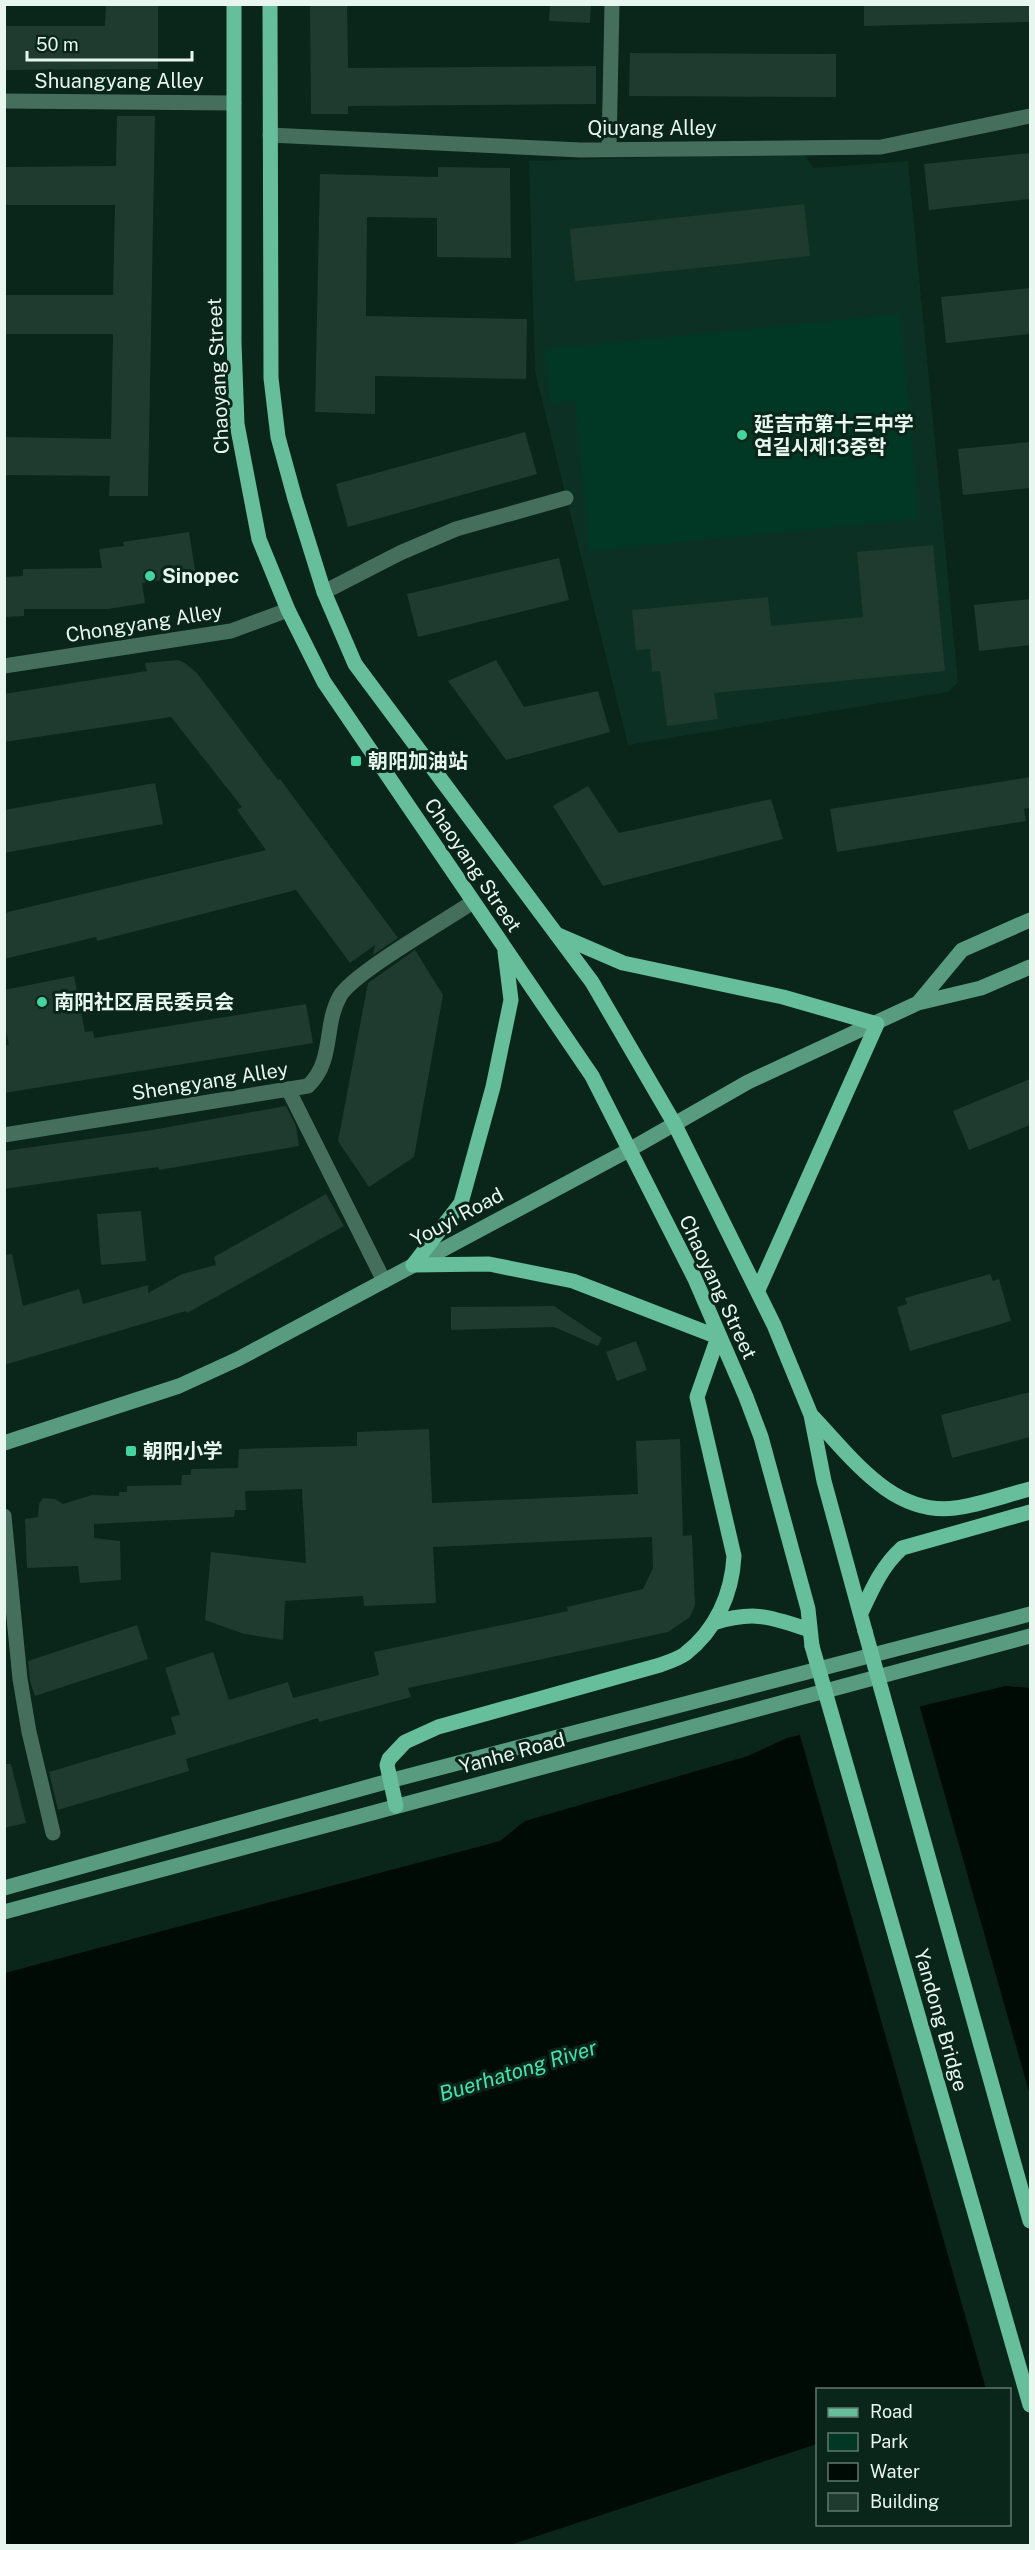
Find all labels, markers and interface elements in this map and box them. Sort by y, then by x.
scale bar [27,24,192,62]
text: 50 m [36,34,79,55]
street label: Shuangyang Alley [34,69,204,93]
street label: Qiuyang Alley [587,116,717,140]
street label: Chaoyang Street [202,297,234,455]
place label: 延吉市第十三中学 연길시제13중학 [754,412,914,459]
marker: 延吉市第十三中学 연길시제13중학 [735,428,749,442]
place label: Sinopec [162,564,239,588]
marker: Sinopec [143,569,157,583]
street label: Chongyang Alley [64,599,224,647]
place label: 朝阳加油站 [368,749,468,773]
marker: 朝阳加油站 [349,754,363,768]
street label: Chaoyang Street [419,794,527,936]
place label: 南阳社区居民委员会 [54,990,234,1014]
marker: 南阳社区居民委员会 [35,995,49,1009]
street label: Shengyang Alley [130,1057,290,1105]
street label: Youyi Road [406,1183,508,1251]
street label: Chaoyang Street [674,1211,762,1363]
place label: 朝阳小学 [143,1439,223,1463]
marker: 朝阳小学 [124,1444,138,1458]
street label: Yanhe Road [457,1727,567,1779]
street label: Yandong Bridge [909,1946,973,2094]
water label: Buerhatong River [436,2034,601,2106]
legend [816,2388,1011,2526]
text: Road [870,2401,913,2422]
text: Park [870,2431,908,2452]
text: Water [870,2461,920,2482]
text: Building [870,2491,939,2512]

